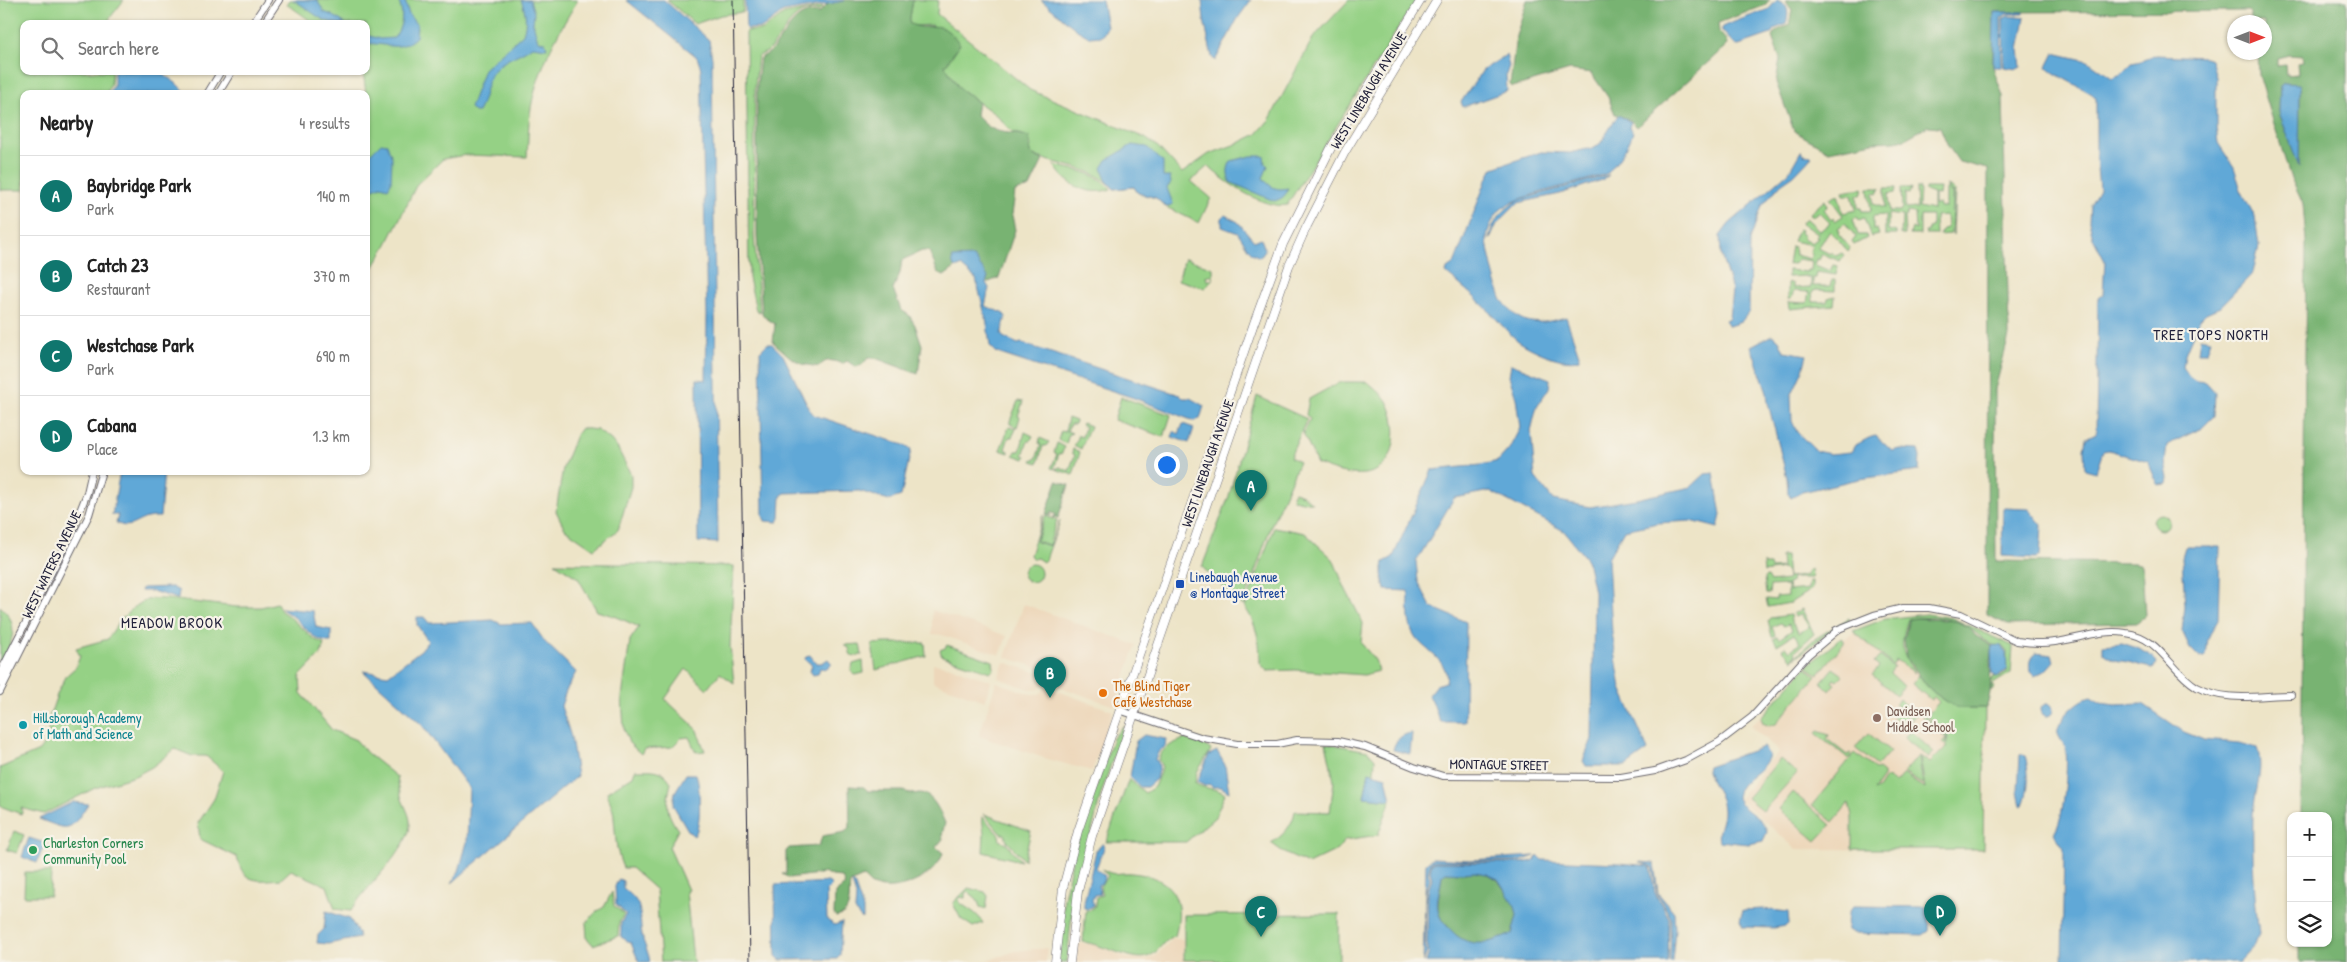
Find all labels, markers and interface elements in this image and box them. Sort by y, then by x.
north arrow [2227,15,2272,60]
search box [20,20,370,75]
street label: WEST LINEBAUGH AVENUE [1325,28,1411,152]
icon: search [38,34,66,62]
text: Search here [78,35,159,61]
text: Nearby [40,108,93,137]
text: 4 results [299,112,350,134]
text: Baybridge Park [87,172,191,198]
text: A [52,185,60,207]
text: 140 m [316,185,350,207]
text: Park [87,198,114,220]
text: Catch 23 [87,252,149,278]
text: B [52,265,60,287]
text: 370 m [313,265,350,287]
text: Restaurant [87,278,150,300]
district label: TREE TOPS NORTH [2153,324,2269,345]
text: Westchase Park [87,332,194,358]
text: C [52,345,60,367]
text: 690 m [316,345,350,367]
text: Park [87,358,114,380]
street label: WEST LINEBAUGH AVENUE [1176,397,1238,529]
text: Cabana [87,412,136,438]
text: D [52,425,60,447]
text: 1.3 km [312,425,350,447]
text: Place [87,438,118,460]
your location [1154,452,1180,478]
pin: A [1235,470,1267,511]
street label: WEST WATERS AVENUE [17,507,85,621]
place label: Linebaugh Avenue @ Montague Street [1190,567,1285,603]
marker: Linebaugh Avenue @ Montague Street [1174,578,1186,590]
district label: MEADOW BROOK [121,612,223,633]
pin: B [1034,657,1066,698]
place label: The Blind Tiger Café Westchase [1113,676,1193,711]
marker: The Blind Tiger Café Westchase [1097,687,1109,699]
place label: Davidsen Middle School [1887,701,1955,736]
place label: Hillsborough Academy of Math and Science [33,708,142,743]
marker: Davidsen Middle School [1871,712,1883,724]
marker: Hillsborough Academy of Math and Science [17,719,29,731]
street label: MONTAGUE STREET [1449,754,1549,774]
map controls [2287,812,2332,947]
button: + [2287,812,2332,857]
place label: Charleston Corners Community Pool [43,833,144,869]
marker: Charleston Corners Community Pool [27,844,39,856]
button: − [2287,857,2332,902]
pin: D [1924,895,1956,936]
pin: C [1245,896,1277,937]
button: layers [2287,902,2332,947]

